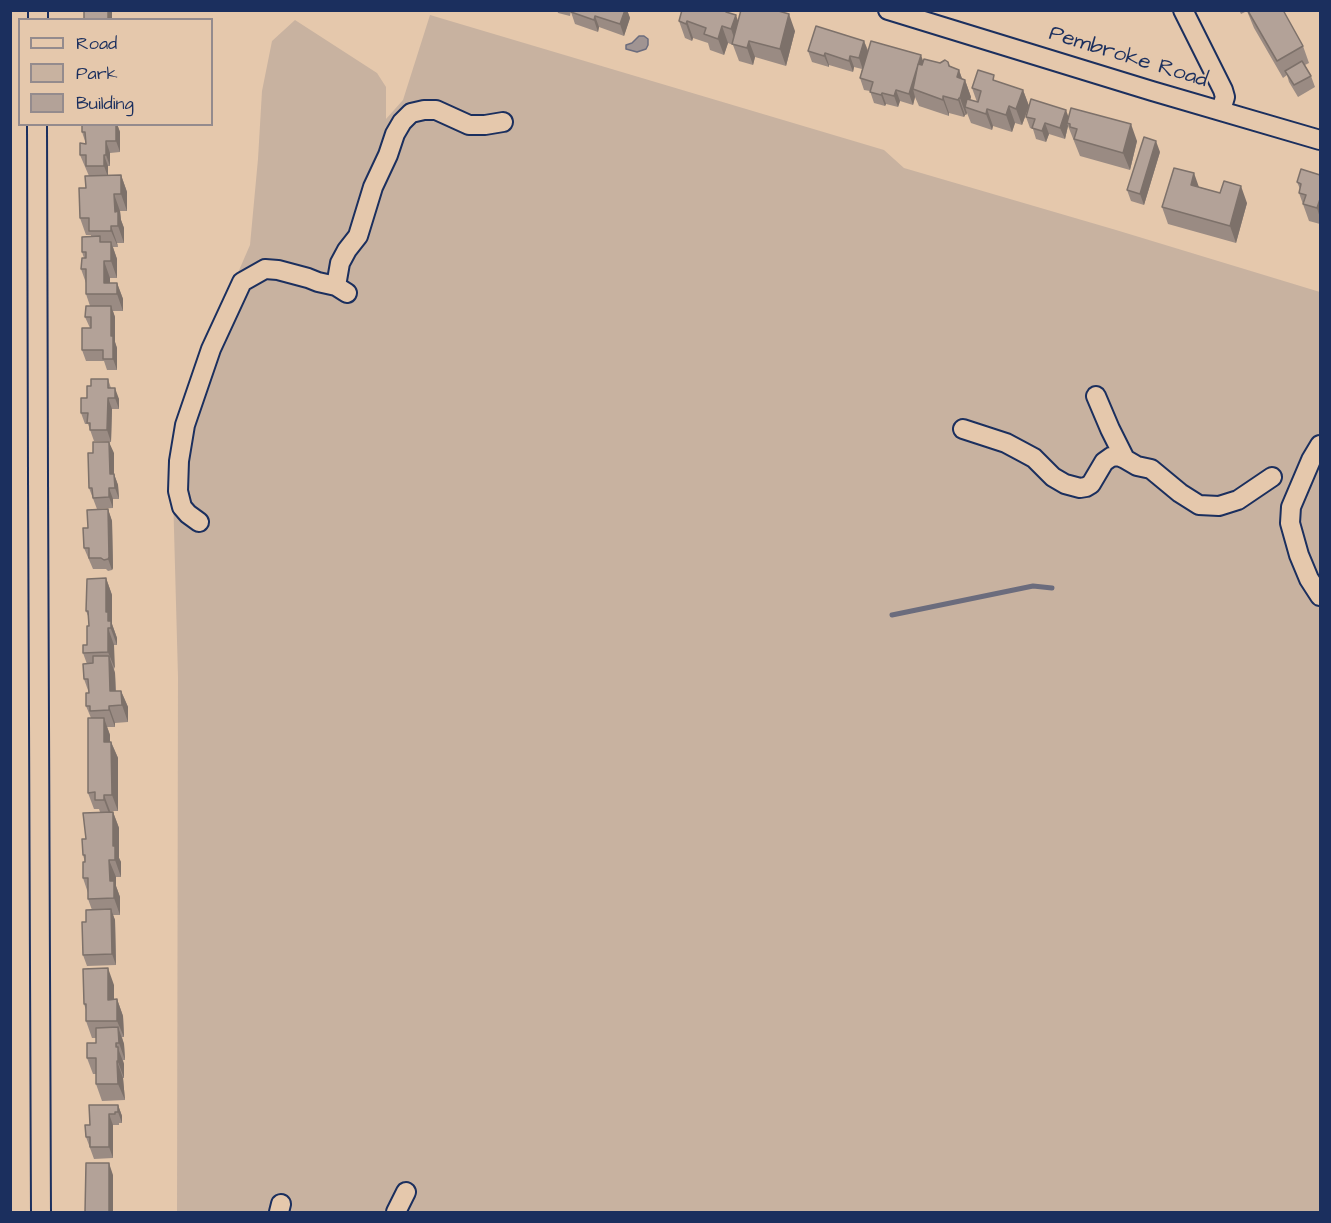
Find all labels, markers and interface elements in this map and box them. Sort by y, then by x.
legend [18,18,213,126]
street label: Pembroke Road [1045,21,1211,95]
text: Road [76,31,117,56]
text: Park [76,61,118,86]
text: Building [76,91,134,116]

